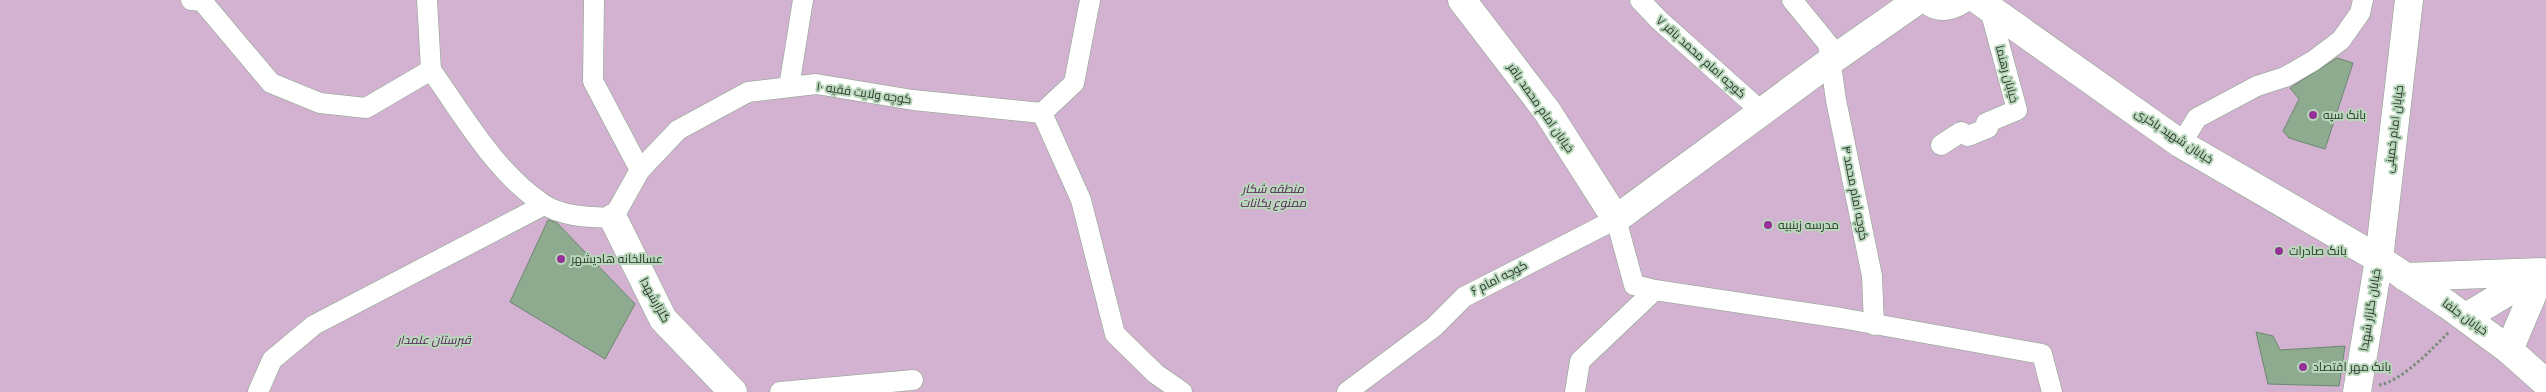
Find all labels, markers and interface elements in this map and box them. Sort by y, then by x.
street label: کوچه امام محمد باقر ۷ [1652,12,1749,102]
street label: خیابان رهنما [1993,43,2022,104]
street label: خیابان امام محمد باقر [1503,59,1578,156]
street label: کوچه ولایت فقیه ۱۰ [815,78,913,109]
street label: خیابان امام خمینی [2381,84,2407,174]
street label: خیابان شهید باکری [2132,105,2216,167]
place label: بانک سپه [2323,107,2366,123]
marker: بانک سپه [2307,109,2319,121]
street label: کوچه امام محمد ۴ [1837,144,1872,242]
park label: منطقه شکار ممنوع یکانات [1240,181,1306,211]
place label: مدرسه زینبیه [1778,217,1839,232]
marker: مدرسه زینبیه [1762,219,1774,231]
place label: بانک صادرات [2289,243,2347,258]
marker: بانک صادرات [2273,245,2285,257]
place label: عسالخانه هادیشهر [570,251,663,266]
marker: عسالخانه هادیشهر [555,253,567,265]
street label: کوچه امام ۶ [1468,257,1530,300]
street label: خیابان گلزار شهدا [2356,268,2383,352]
street label: گلزارشهدا [637,275,674,325]
street label: خیابان جلفا [2439,295,2491,338]
park label: قبرستان علمدار [395,332,472,347]
place label: بانک مهر اقتصاد [2313,359,2391,374]
marker: بانک مهر اقتصاد [2297,361,2309,373]

